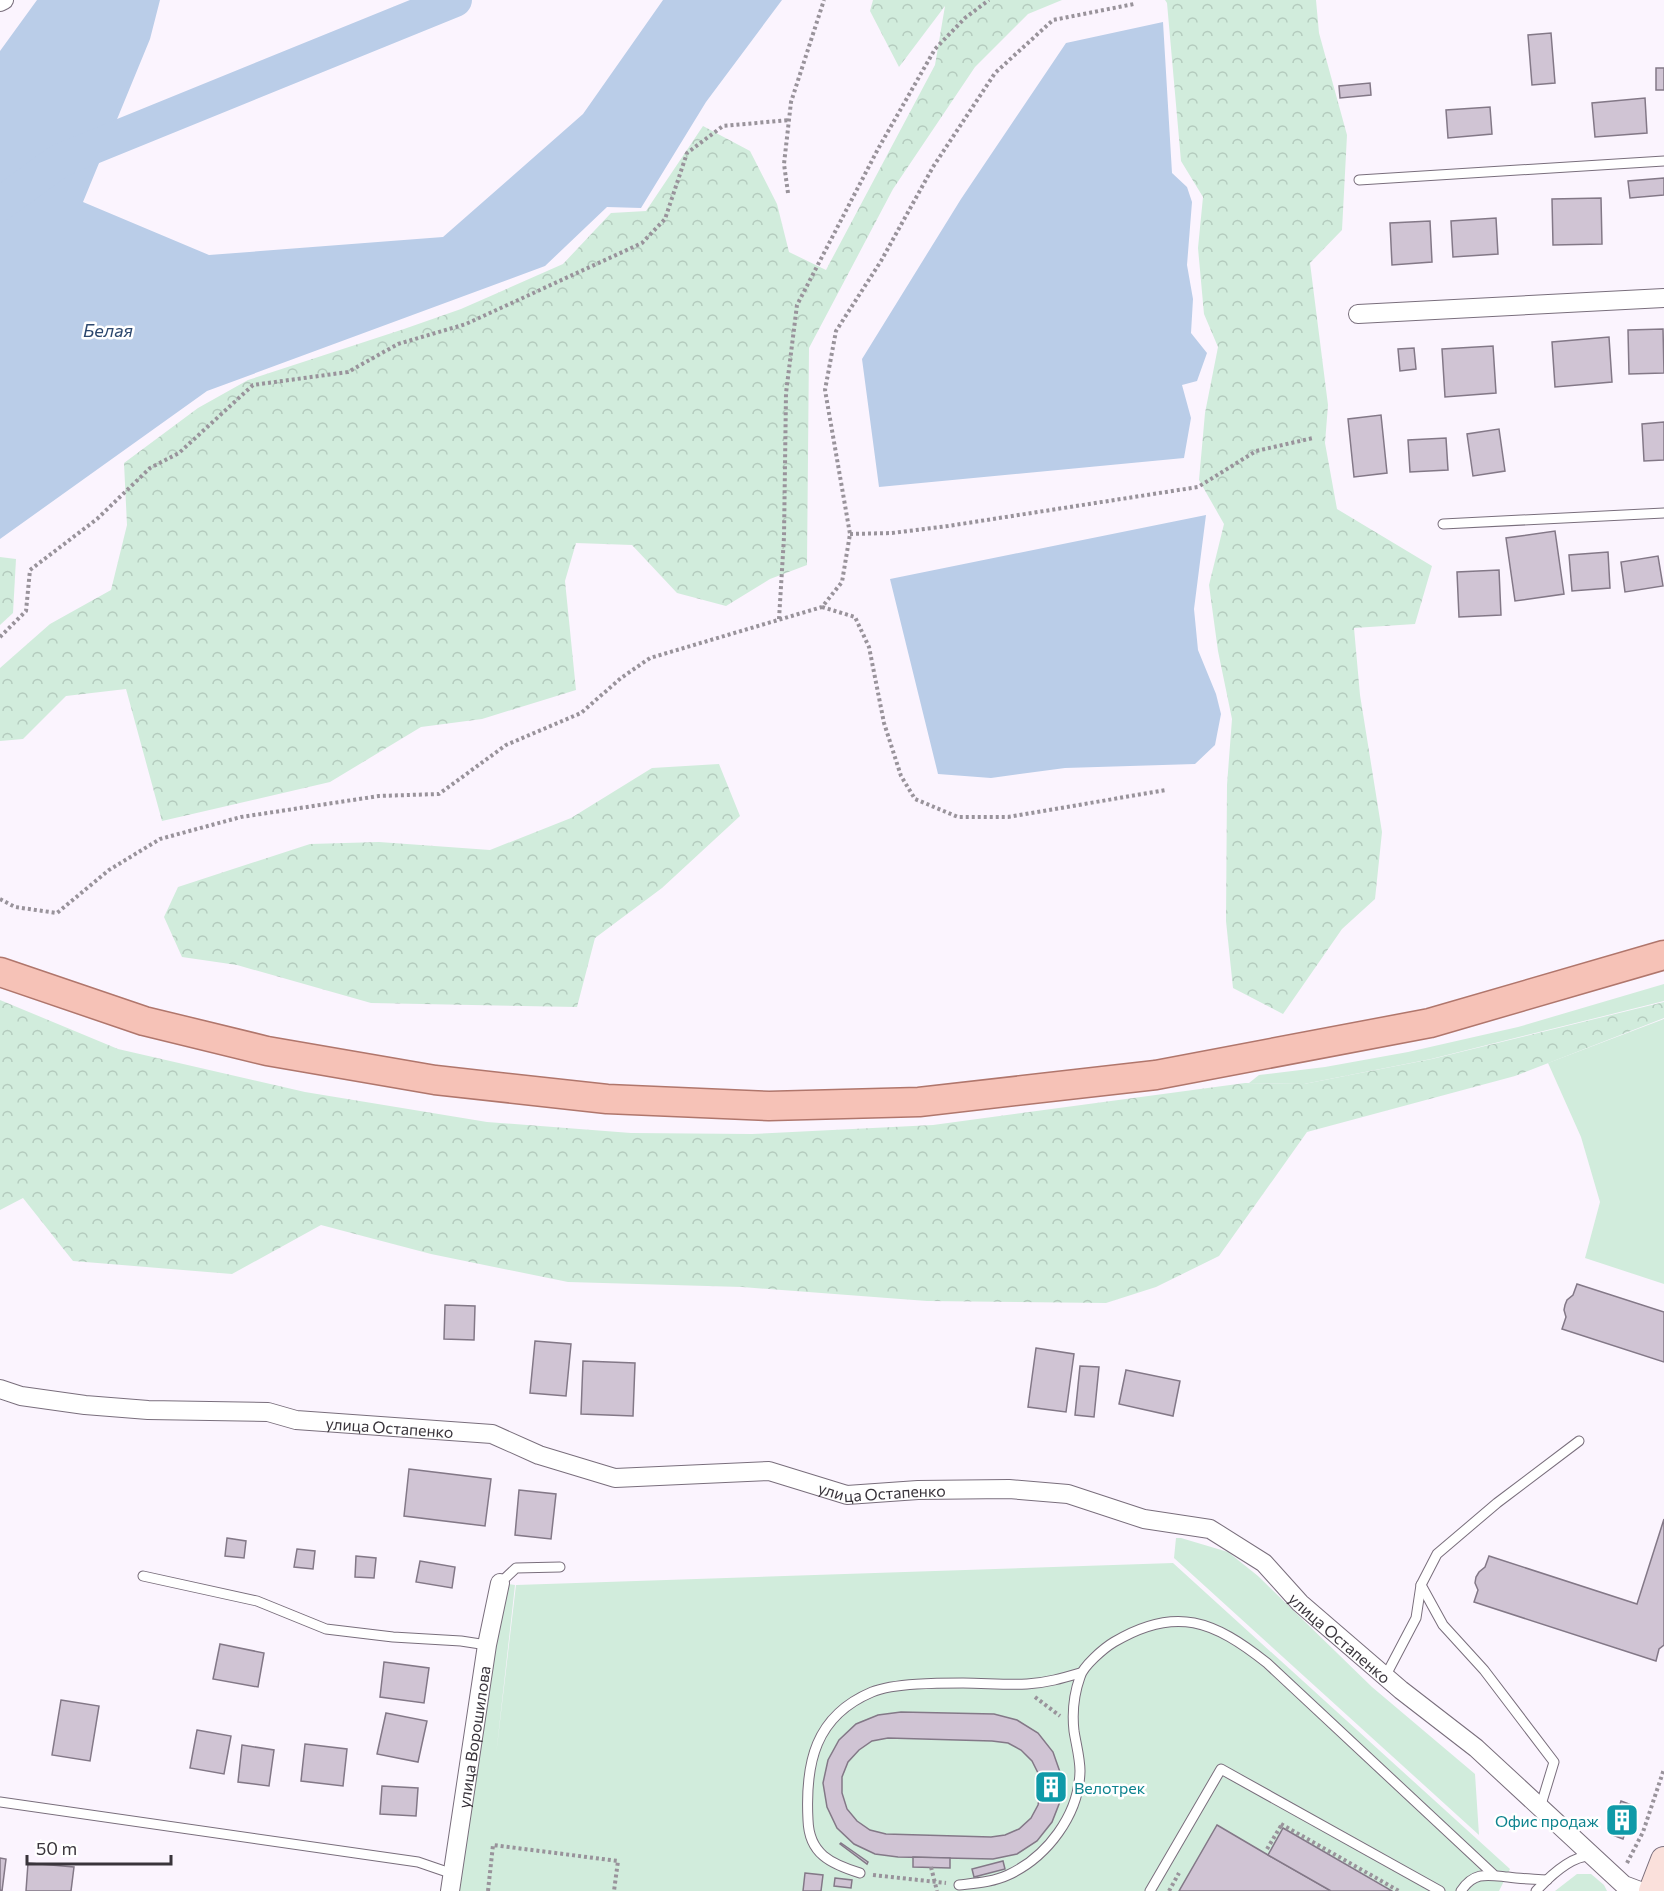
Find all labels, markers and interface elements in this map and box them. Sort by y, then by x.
water label: Белая [83,319,133,341]
street label: улица Остапенко [325,1413,454,1441]
street label: улица Остапенко [816,1477,946,1505]
street label: улица Остапенко [1286,1588,1395,1687]
street label: улица Ворошилова [453,1664,493,1809]
building icon: Велотрек [1033,1769,1069,1805]
place label: Велотрек [1074,1778,1146,1797]
building icon: Офис продаж [1604,1802,1640,1838]
place label: Офис продаж [1495,1811,1599,1830]
scale bar [27,1828,171,1866]
text: 50 m [36,1837,77,1859]

